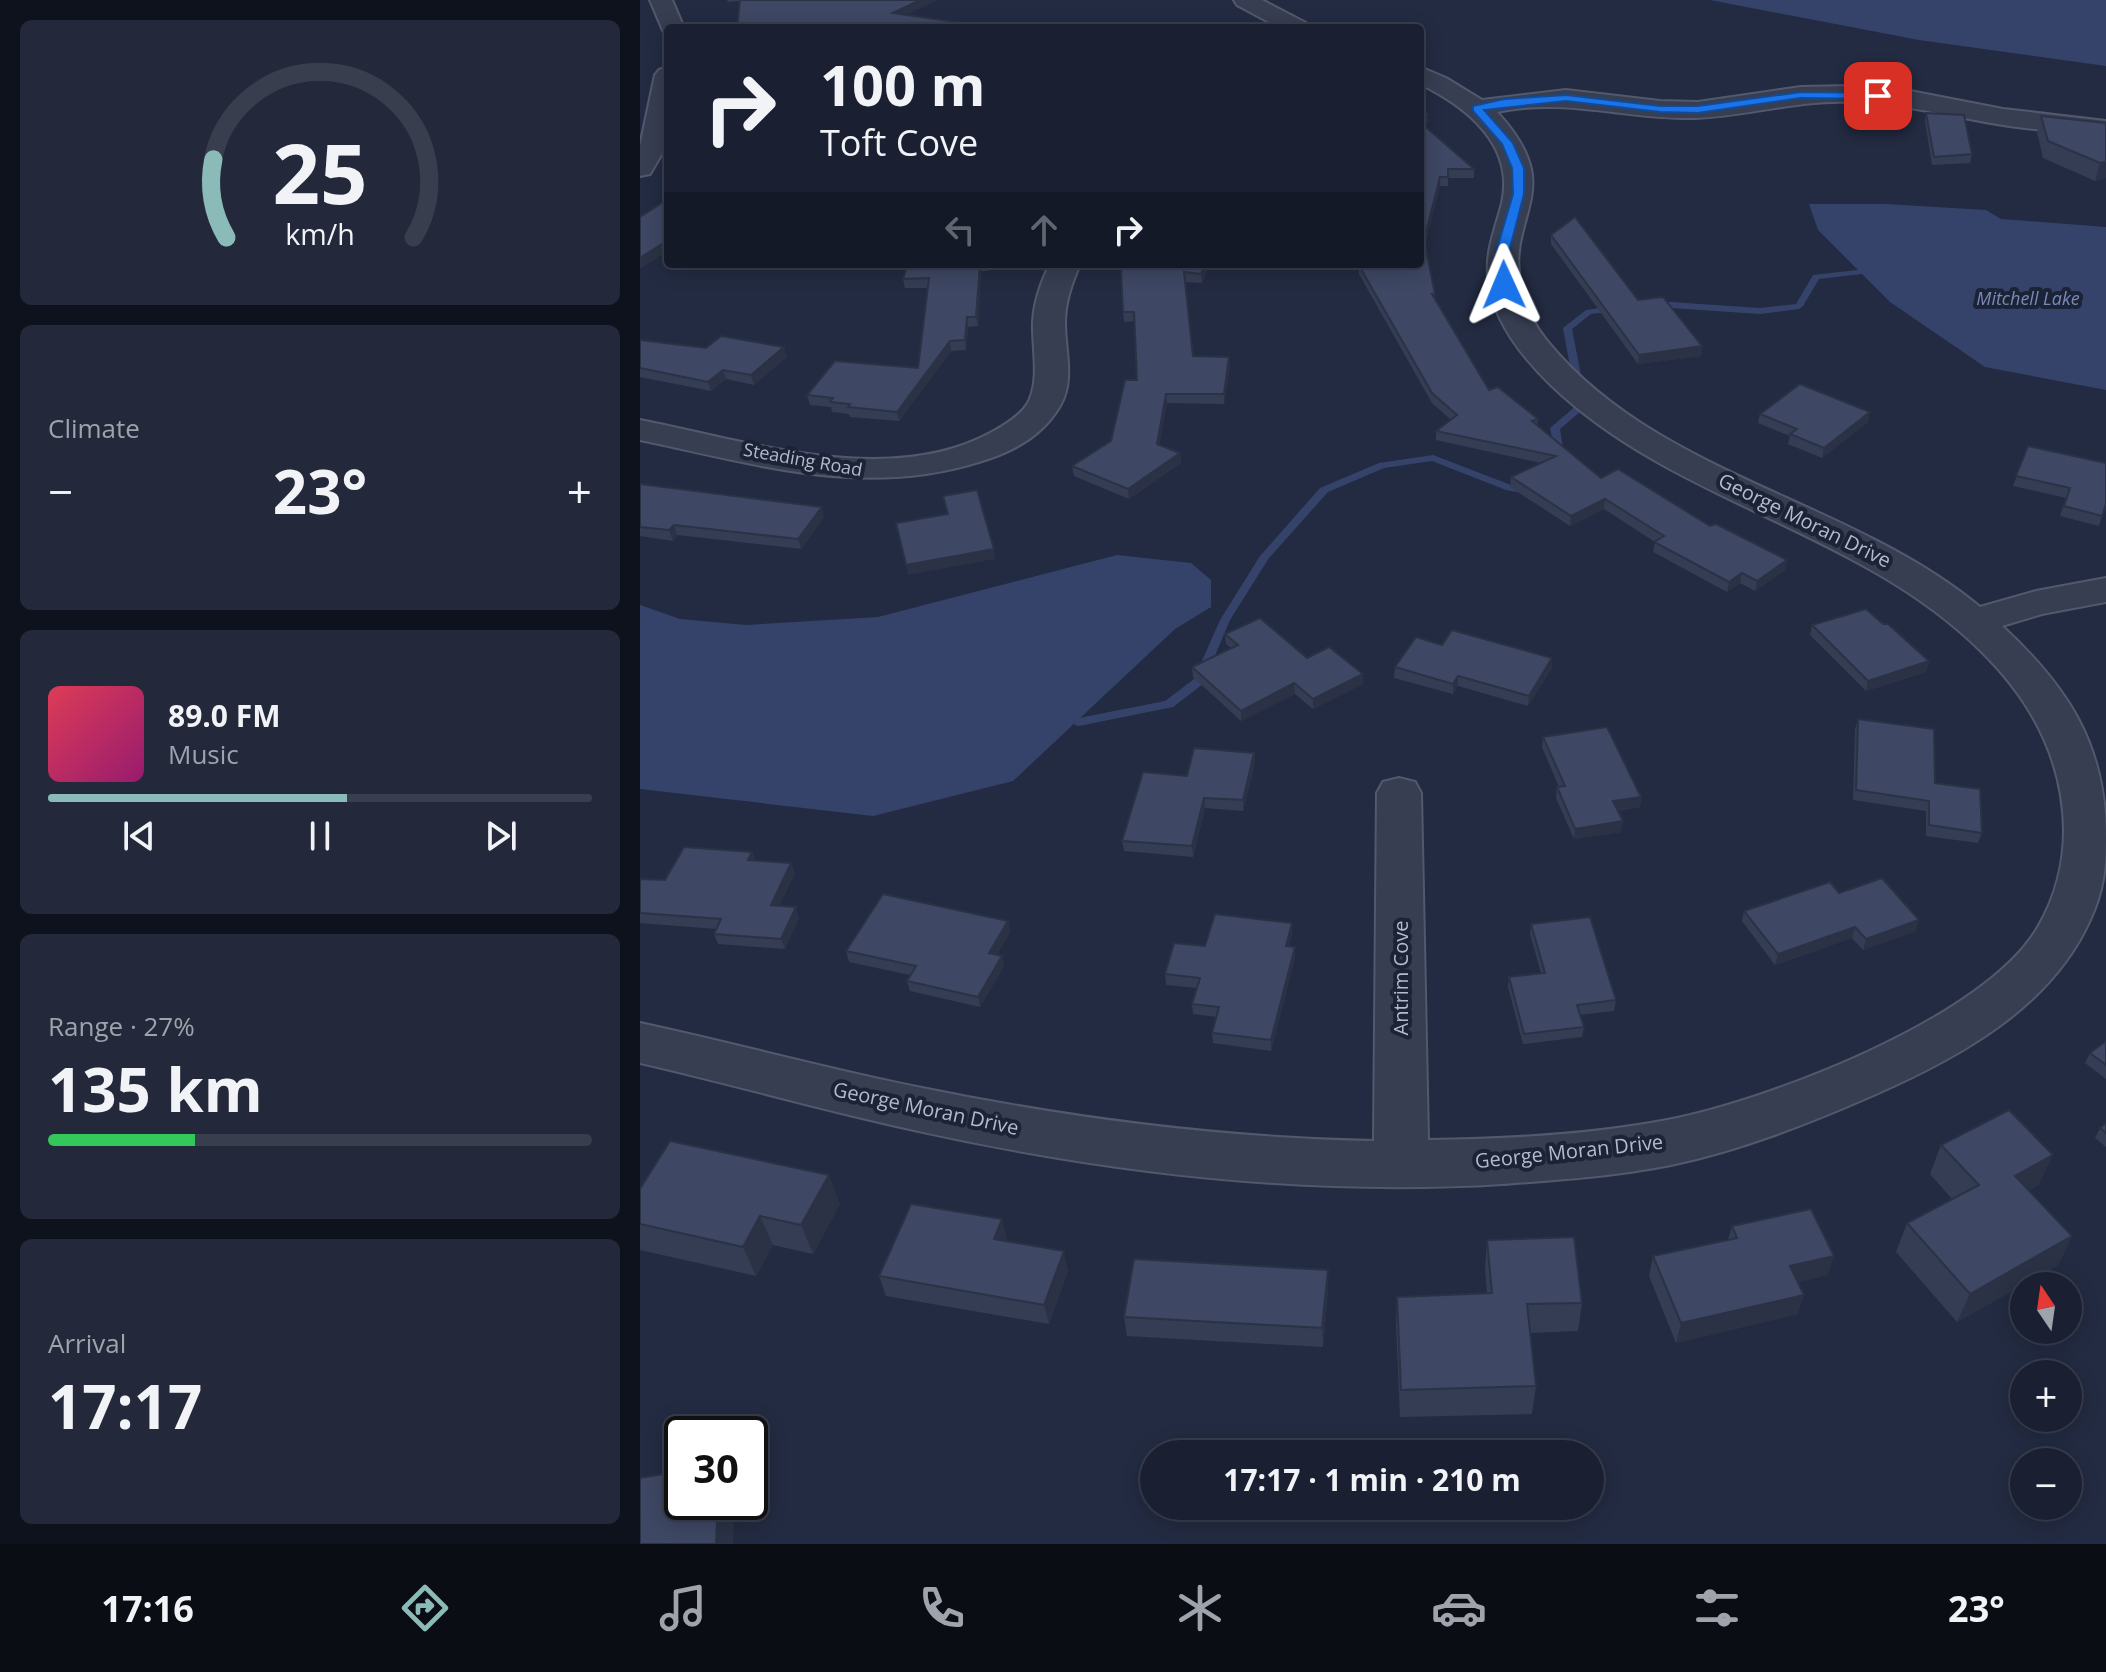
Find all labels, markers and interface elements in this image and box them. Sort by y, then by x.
text: 100 m [820,46,986,122]
icon: right [688,56,792,160]
pin [1844,62,1912,130]
icon: arrive [1856,74,1900,118]
text: 25 [272,115,368,228]
text: Toft Cove [820,118,978,167]
icon: left [938,208,982,252]
icon: ahead [1022,208,1066,252]
icon: right [1106,208,1150,252]
text: km/h [285,215,355,254]
position arrow [1462,243,1546,327]
water label: Mitchell Lake [1976,286,2080,310]
text: Climate [48,410,140,446]
street label: Steading Road [742,437,864,481]
text: 23° [273,450,367,532]
text: − [48,461,73,521]
text: + [567,461,592,521]
street label: George Moran Drive [1714,466,1896,574]
text: 89.0 FM [168,695,281,736]
text: Music [168,736,239,772]
icon: previous [117,814,161,858]
icon: pause [298,814,342,858]
icon: next [479,814,523,858]
street label: Antrim Cove [1387,921,1414,1035]
text: Range · 27% [48,1008,195,1044]
text: 135 km [48,1048,263,1130]
street label: George Moran Drive [831,1075,1021,1141]
street label: George Moran Drive [1474,1128,1664,1174]
north arrow [2010,1272,2082,1344]
map controls [2010,1272,2082,1520]
text: Arrival [48,1325,126,1361]
button: + [2010,1360,2082,1432]
text: 17:17 [48,1365,202,1447]
speed limit sign: 30 [664,1416,768,1520]
button: − [2010,1448,2082,1520]
text: 17:17 · 1 min · 210 m [1223,1459,1521,1500]
icon: directions [397,1580,453,1636]
icon: music [655,1580,711,1636]
icon: phone [914,1580,970,1636]
icon: climate [1172,1580,1228,1636]
icon: car [1431,1580,1487,1636]
icon: filters [1689,1580,1745,1636]
text: 17:16 [101,1584,194,1633]
text: 23° [1948,1584,2005,1633]

